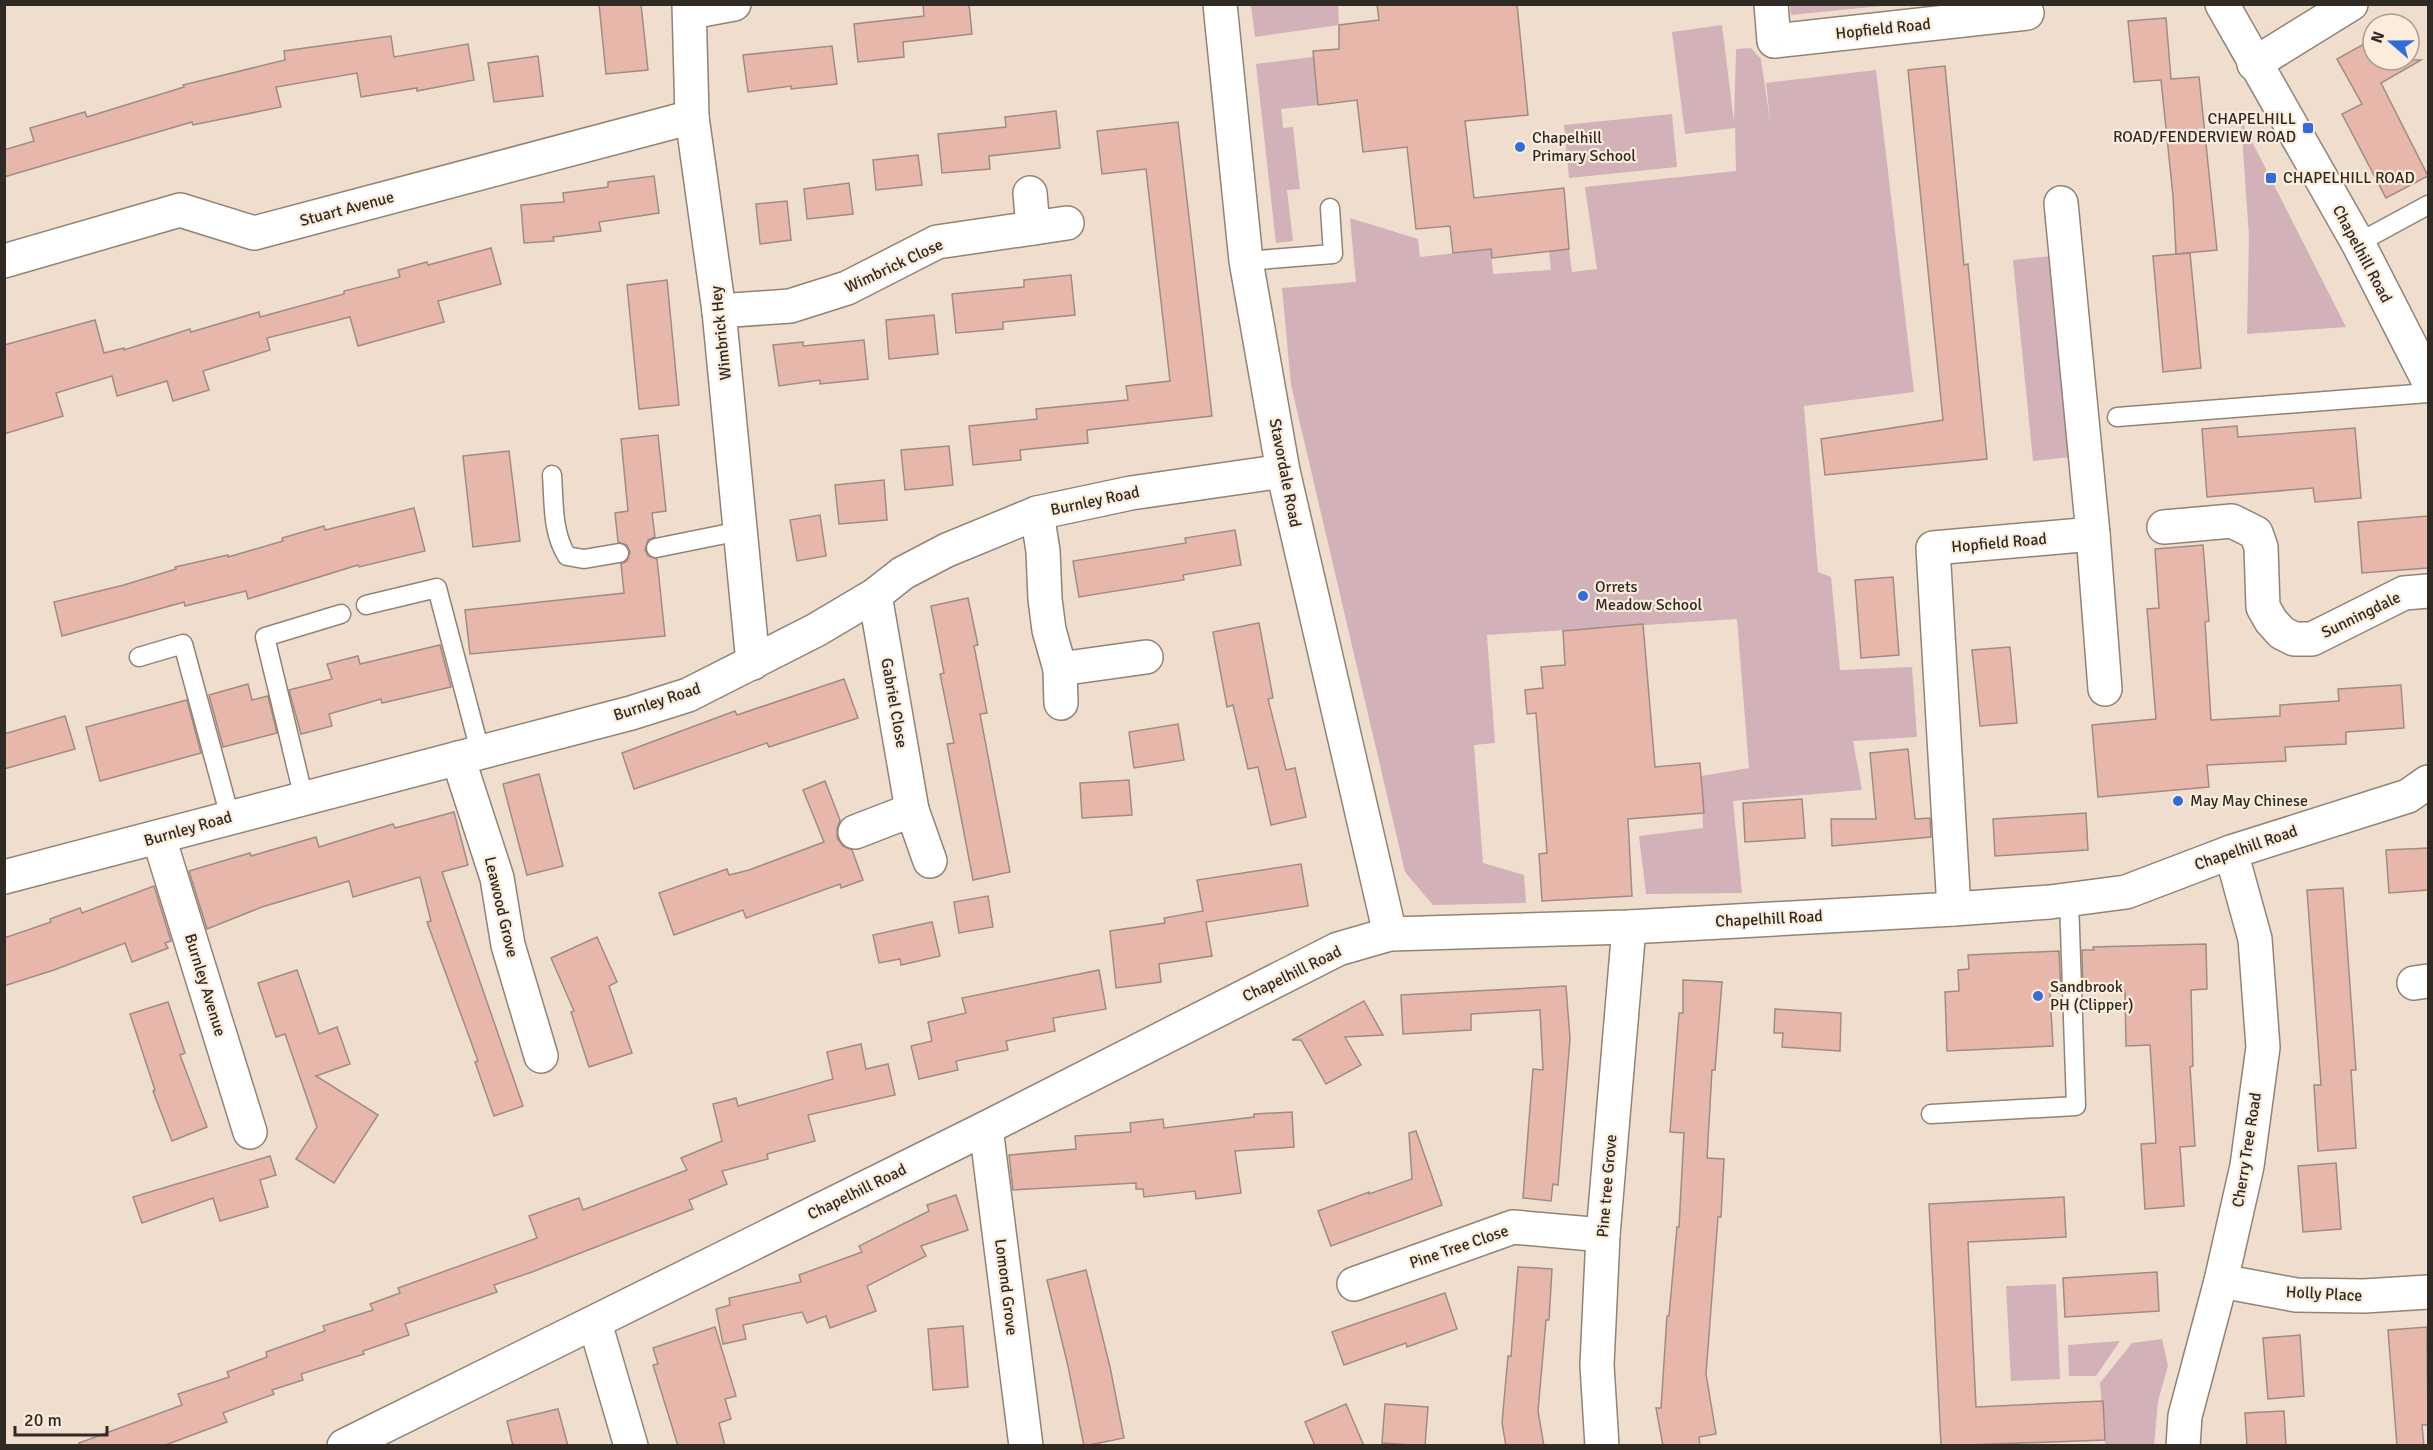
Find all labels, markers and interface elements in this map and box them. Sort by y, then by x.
north arrow [2361,12,2421,72]
street label: Hopfield Road [1834,14,1932,44]
text: N [2367,29,2389,46]
place label: CHAPELHILL ROAD/FENDERVIEW ROAD [2113,109,2296,147]
marker: CHAPELHILL ROAD/FENDERVIEW ROAD [2301,121,2315,135]
place label: Chapelhill Primary School [1532,128,1636,166]
marker: Chapelhill Primary School [1513,140,1527,154]
place label: CHAPELHILL ROAD [2283,168,2415,188]
marker: CHAPELHILL ROAD [2264,171,2278,185]
street label: Stuart Avenue [298,187,396,231]
street label: Chapelhill Road [2328,202,2396,306]
street label: Wimbrick Close [842,234,946,298]
street label: Wimbrick Hey [706,284,736,381]
street label: Stavordale Road [1265,417,1305,529]
street label: Burnley Road [1049,482,1141,520]
street label: Hopfield Road [1950,529,2048,557]
place label: Orrets Meadow School [1595,577,1702,615]
street label: Sunningdale [2318,587,2404,643]
marker: Orrets Meadow School [1576,589,1590,603]
street label: Gabriel Close [876,656,912,750]
street label: Burnley Road [611,678,703,726]
place label: May May Chinese [2190,791,2308,811]
marker: May May Chinese [2171,794,2185,808]
street label: Burnley Road [142,807,234,851]
street label: Chapelhill Road [2192,821,2300,875]
street label: Leawood Grove [480,855,522,959]
street label: Chapelhill Road [1715,906,1823,932]
street label: Burnley Avenue [180,931,230,1039]
street label: Chapelhill Road [1239,941,1345,1007]
place label: Sandbrook PH (Clipper) [2050,977,2133,1015]
marker: Sandbrook PH (Clipper) [2031,989,2045,1003]
street label: Cherry Tree Road [2228,1091,2266,1209]
street label: Pine tree Grove [1593,1134,1621,1238]
street label: Chapelhill Road [804,1159,910,1225]
street label: Pine Tree Close [1407,1221,1511,1273]
street label: Lomond Grove [990,1238,1022,1336]
street label: Holly Place [2285,1282,2363,1306]
scale bar [15,1399,106,1437]
text: 20 m [24,1409,62,1431]

